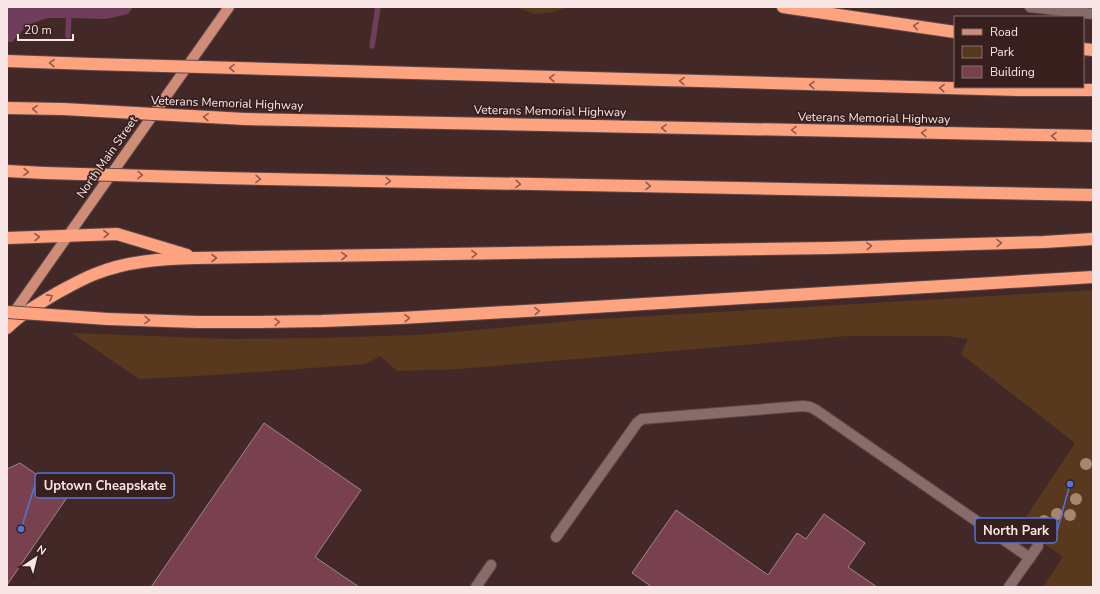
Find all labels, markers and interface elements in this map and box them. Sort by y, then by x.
scale bar [18,16,73,42]
legend [954,16,1084,88]
text: 20 m [24,22,52,38]
one-way arrow [913,22,919,31]
text: Road [990,24,1018,40]
text: Park [990,44,1015,60]
one-way arrow [49,59,55,67]
one-way arrow [229,64,235,72]
text: Building [990,64,1035,80]
one-way arrow [549,73,555,82]
one-way arrow [679,77,685,85]
one-way arrow [809,80,815,89]
one-way arrow [939,84,945,92]
street label: Veterans Memorial Highway [149,92,304,114]
street label: Veterans Memorial Highway [473,102,627,120]
one-way arrow [32,105,38,113]
street label: Veterans Memorial Highway [797,109,951,127]
street label: North Main Street [73,112,142,201]
one-way arrow [203,113,209,121]
one-way arrow [661,123,667,132]
one-way arrow [791,126,797,134]
one-way arrow [921,129,927,137]
one-way arrow [1051,131,1057,140]
one-way arrow [23,168,29,176]
one-way arrow [137,171,143,180]
one-way arrow [255,174,261,183]
one-way arrow [385,177,391,185]
one-way arrow [515,179,521,188]
one-way arrow [645,182,651,190]
one-way arrow [103,230,109,239]
one-way arrow [34,232,40,241]
one-way arrow [996,238,1002,247]
one-way arrow [866,242,872,250]
one-way arrow [471,249,477,258]
one-way arrow [341,252,347,260]
one-way arrow [211,254,217,262]
one-way arrow [46,295,53,302]
one-way arrow [534,306,540,315]
one-way arrow [404,313,410,322]
one-way arrow [144,316,150,324]
one-way arrow [274,317,280,326]
callout: Uptown Cheapskate [35,473,174,498]
text: Uptown Cheapskate [44,477,166,495]
callout: North Park [975,518,1057,543]
text: North Park [983,522,1050,540]
north arrow [16,538,56,578]
text: N [34,542,49,559]

